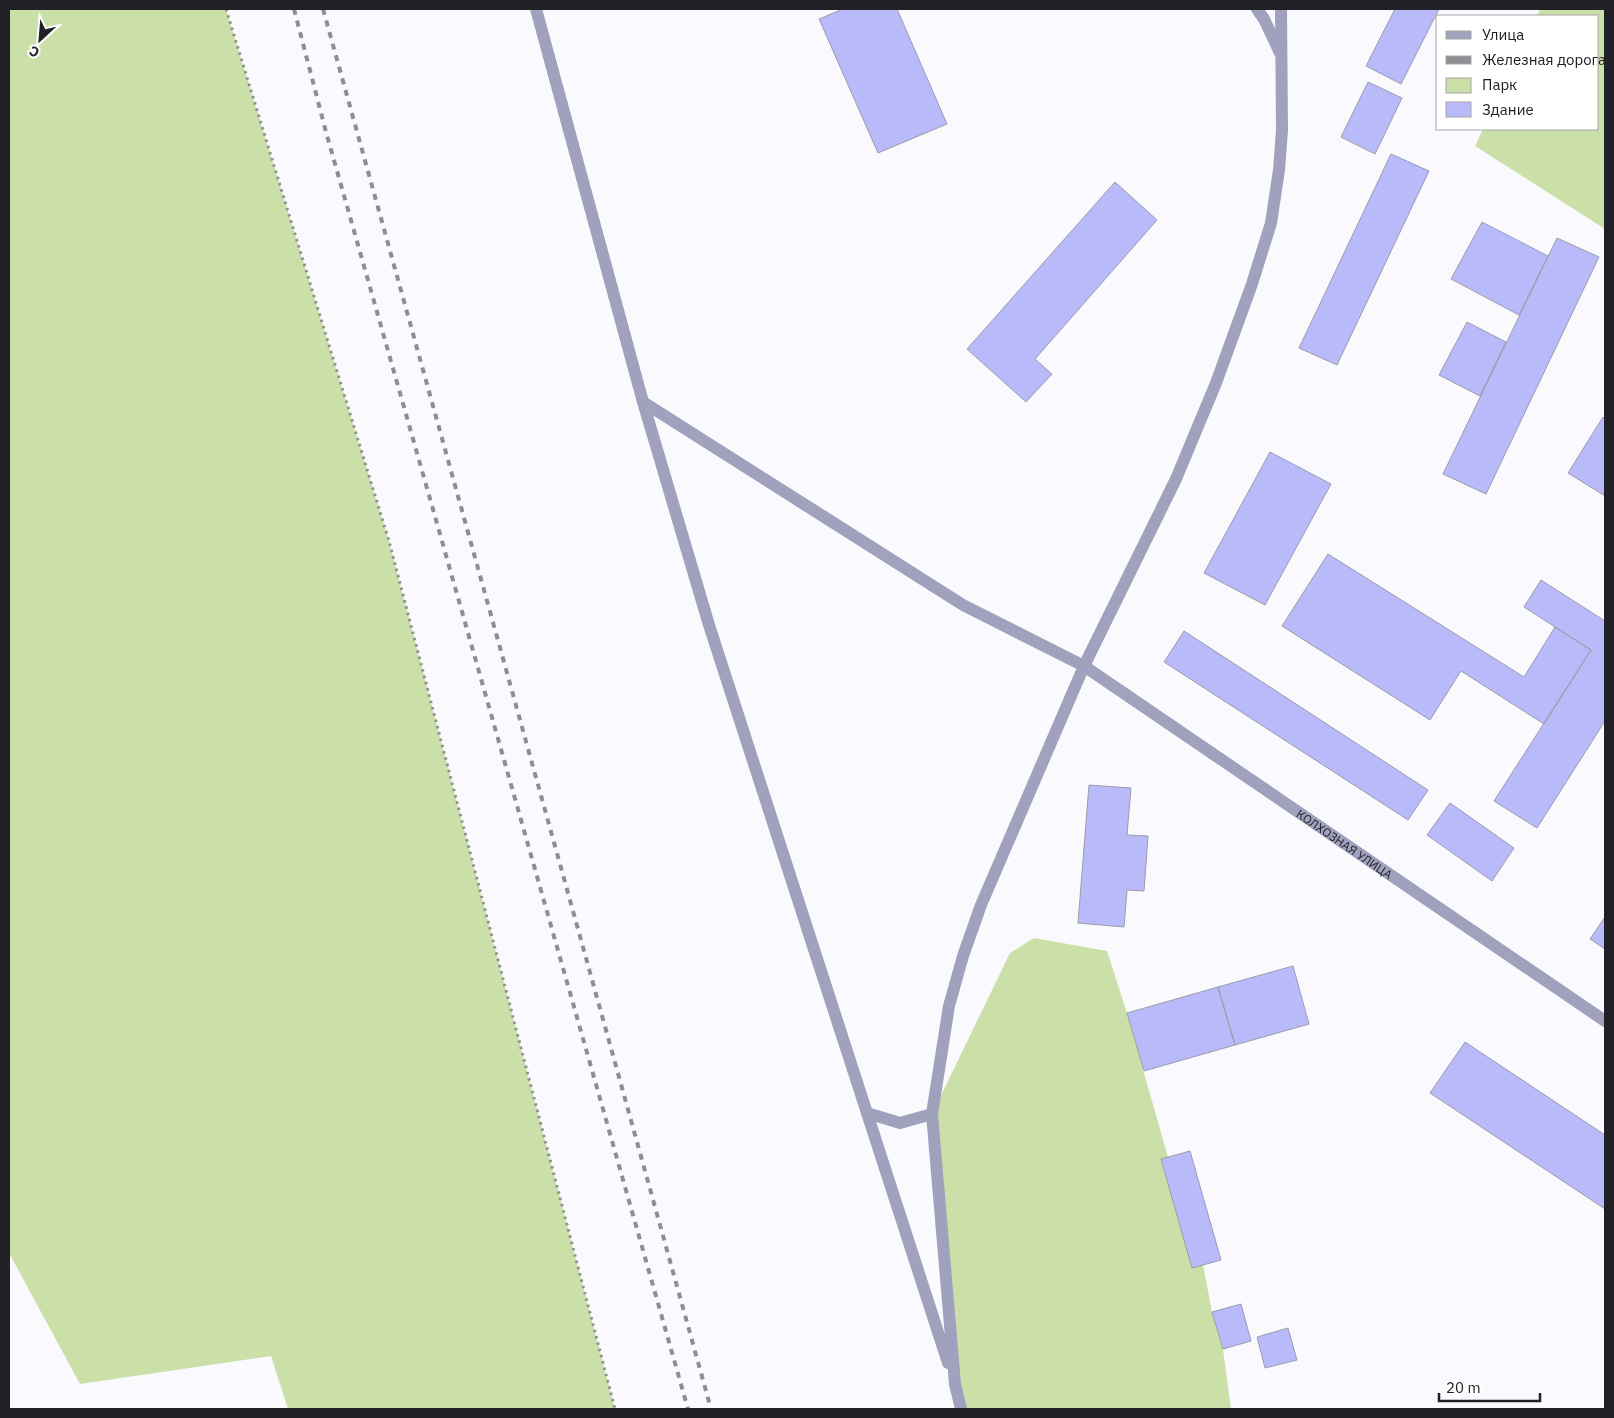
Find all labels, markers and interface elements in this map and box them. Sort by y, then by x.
north arrow [15,15,65,65]
legend [1436,15,1599,130]
text: Улица [1482,25,1524,44]
text: С [26,42,42,62]
text: Железная дорога [1482,50,1606,69]
text: Парк [1482,75,1517,94]
text: Здание [1482,100,1534,119]
street label: КОЛХОЗНАЯ УЛИЦА [1294,806,1396,882]
scale bar [1439,1370,1540,1402]
text: 20 m [1446,1378,1481,1397]

